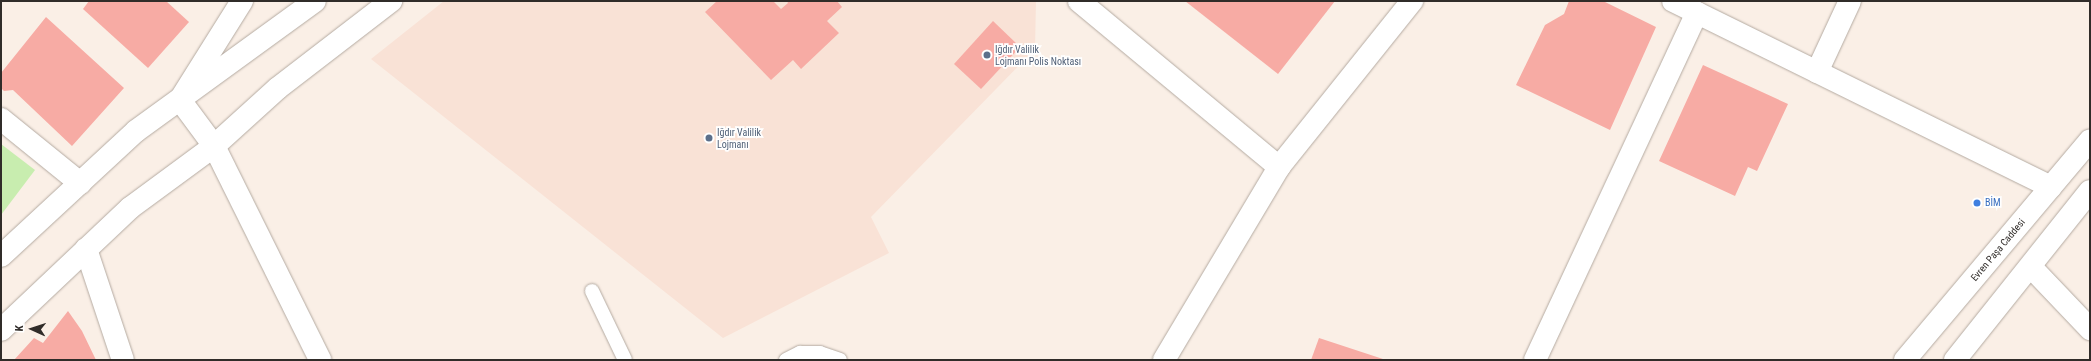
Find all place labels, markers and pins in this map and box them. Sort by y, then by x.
place label: Iğdır Valilik Lojmanı Polis Noktası [995,43,1081,66]
marker: Iğdır Valilik Lojmanı Polis Noktası [982,50,992,60]
place label: Iğdır Valilik Lojmanı [717,126,761,150]
marker: Iğdır Valilik Lojmanı [704,133,714,143]
place label: BİM [1985,197,2001,209]
marker: BİM [1972,198,1982,208]

